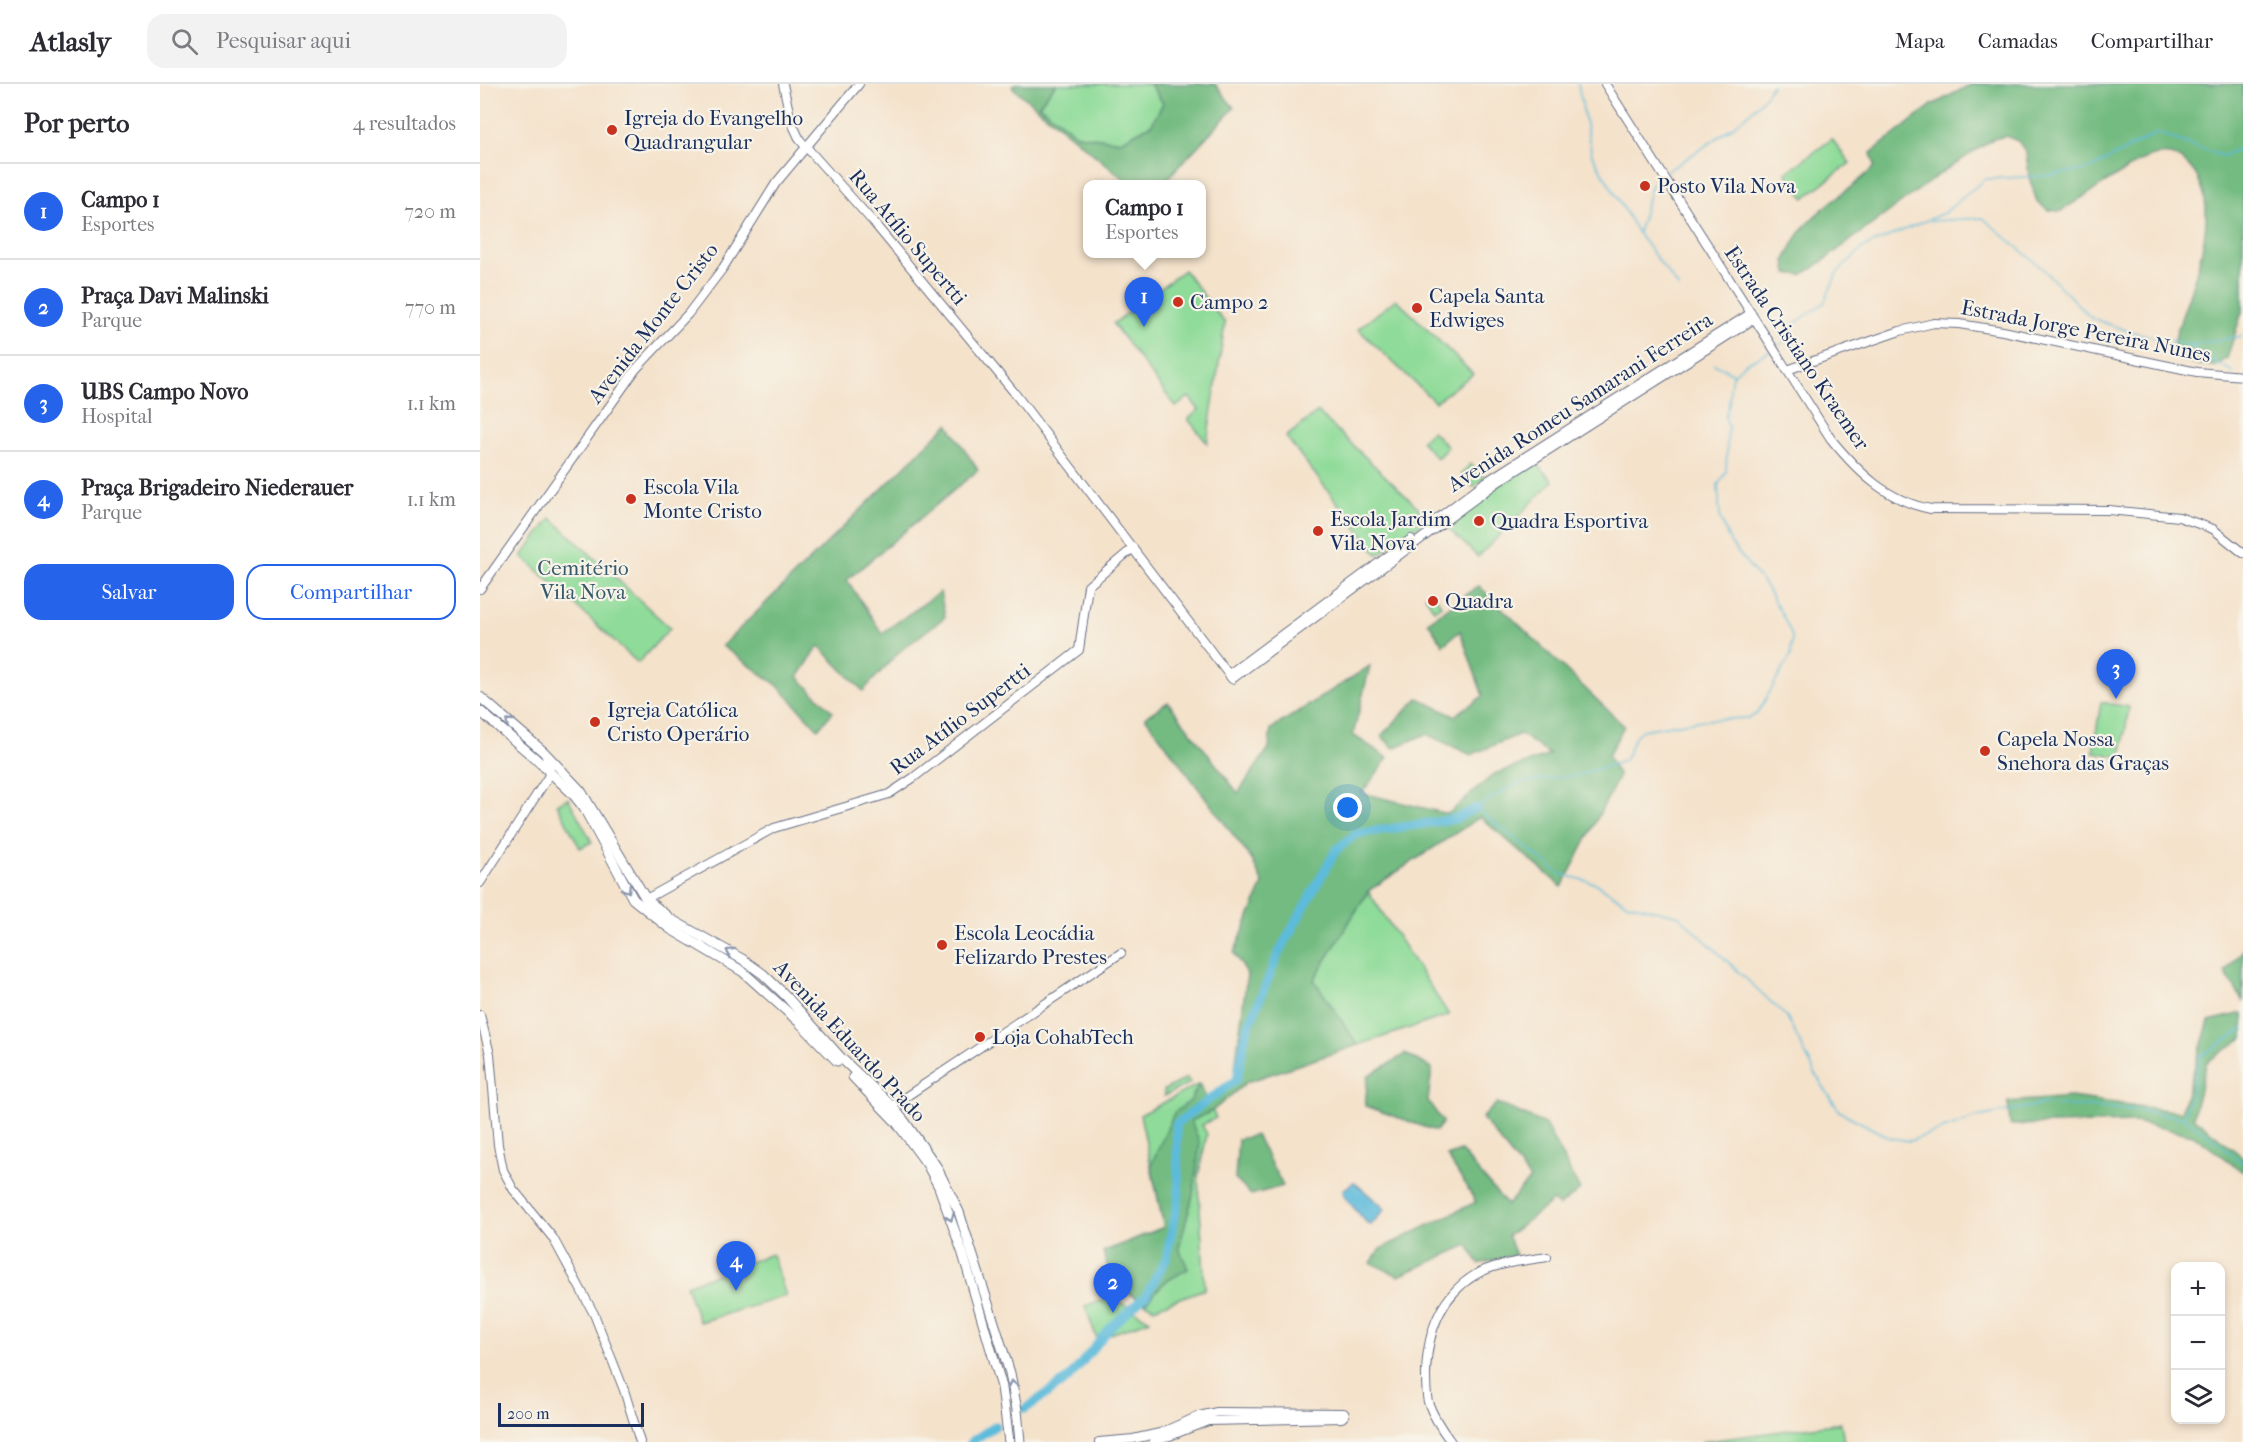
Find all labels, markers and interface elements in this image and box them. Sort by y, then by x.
search box [147,14,567,68]
text: Atlasly [30,25,111,58]
icon: search [168,25,201,58]
text: Pesquisar aqui [216,28,351,54]
text: Mapa [1895,29,1945,53]
text: Camadas [1978,29,2058,53]
text: Compartilhar [2091,29,2213,53]
place label: Igreja do Evangelho Quadrangular [624,106,803,154]
text: Por perto [24,108,129,139]
text: 4 resultados [353,112,456,135]
marker: Igreja do Evangelho Quadrangular [605,123,619,137]
street label: Rua Atílio Supertti [844,164,972,310]
place label: Posto Vila Nova [1657,174,1796,198]
marker: Posto Vila Nova [1638,179,1652,193]
popup [1083,180,1206,258]
text: Campo 1 [81,187,160,213]
text: Campo 1 [1105,195,1184,221]
text: 1 [40,200,47,223]
text: 720 m [404,200,456,223]
text: Esportes [81,213,154,236]
text: Esportes [1105,221,1178,244]
street label: Avenida Monte Cristo [582,238,723,409]
street label: Estrada Cristiano Kraemer [1720,241,1874,455]
pin: 1 [1124,278,1164,327]
text: Praça Davi Malinski [81,283,269,309]
place label: Capela Santa Edwiges [1429,284,1545,332]
place label: Campo 2 [1190,290,1269,314]
marker: Campo 2 [1171,295,1185,309]
street label: Estrada Jorge Pereira Nunes [1959,295,2213,367]
text: 2 [38,296,49,319]
text: 770 m [405,296,456,319]
marker: Capela Santa Edwiges [1410,301,1424,315]
street label: Avenida Romeu Samarani Ferreira [1442,307,1717,497]
text: Parque [81,309,142,332]
text: UBS Campo Novo [81,379,248,405]
text: 3 [39,392,48,415]
text: 1.1 km [407,392,456,415]
text: Hospital [81,405,153,428]
text: Praça Brigadeiro Niederauer [81,475,353,501]
place label: Escola Vila Monte Cristo [643,475,762,523]
text: 4 [38,488,49,511]
text: 1.1 km [407,488,456,511]
marker: Escola Vila Monte Cristo [624,492,638,506]
text: Parque [81,501,142,524]
place label: Escola Jardim Vila Nova [1329,507,1452,555]
place label: Quadra Esportiva [1491,509,1649,533]
marker: Quadra Esportiva [1472,514,1486,528]
marker: Escola Jardim Vila Nova [1311,524,1325,538]
park label: Cemitério Vila Nova [537,556,629,604]
button: Salvar [24,564,234,620]
button: Compartilhar [246,564,456,620]
place label: Quadra [1445,589,1513,613]
marker: Quadra [1426,594,1440,608]
pin: 3 [2096,650,2136,699]
street label: Rua Atílio Supertti [885,658,1035,780]
place label: Igreja Católica Cristo Operário [607,698,750,746]
marker: Igreja Católica Cristo Operário [588,715,602,729]
one-way arrow [505,718,516,729]
place label: Capela Nossa Snehora das Graças [1997,727,2169,775]
marker: Capela Nossa Snehora das Graças [1978,744,1992,758]
your location [1333,793,1362,822]
one-way arrow [619,883,631,893]
place label: Escola Leocádia Felizardo Prestes [954,921,1107,969]
marker: Escola Leocádia Felizardo Prestes [935,938,949,952]
one-way arrow [725,948,736,959]
street label: Avenida Eduardo Prado [768,955,931,1127]
place label: Loja CohabTech [992,1025,1134,1049]
marker: Loja CohabTech [973,1030,987,1044]
one-way arrow [942,1211,955,1221]
pin: 4 [716,1242,756,1291]
map controls [2171,1262,2225,1424]
button: + [2171,1262,2225,1316]
pin: 2 [1094,1264,1132,1313]
button: − [2171,1316,2225,1370]
button: layers [2171,1370,2225,1424]
one-way arrow [1006,1379,1019,1389]
scale bar [498,1400,644,1428]
text: 200 m [507,1404,550,1423]

